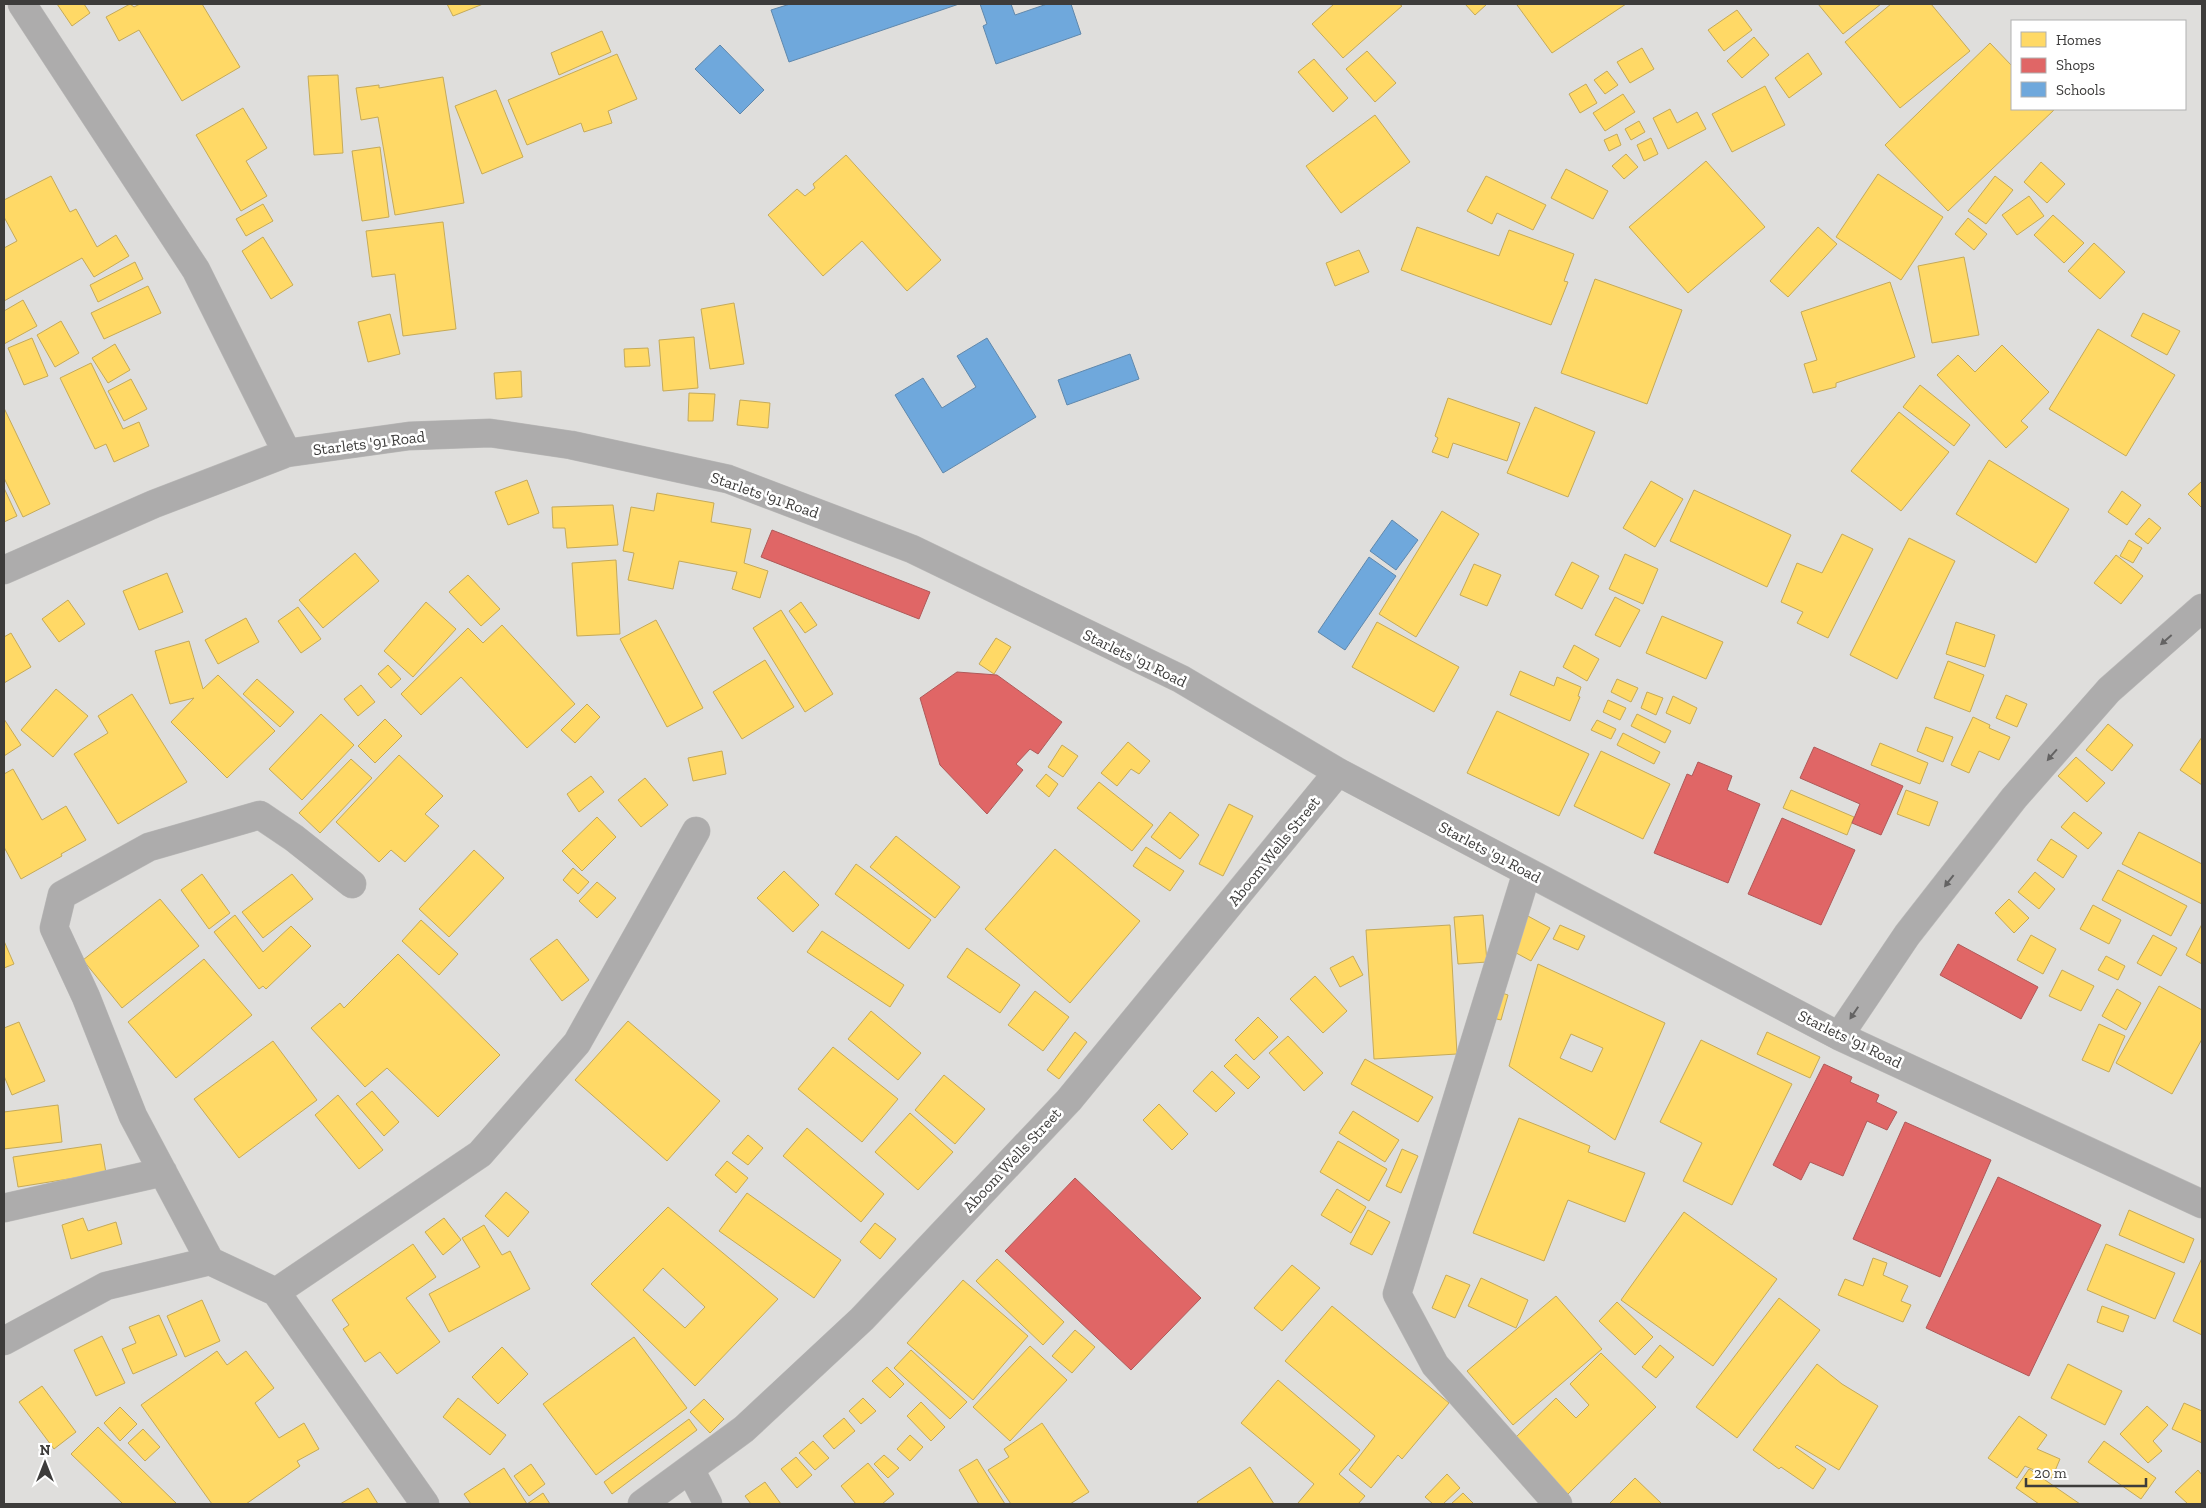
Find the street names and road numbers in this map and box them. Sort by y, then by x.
street label: Starlets '91 Road [312,427,426,459]
street label: Starlets '91 Road [709,468,822,522]
street label: Starlets '91 Road [1080,625,1190,691]
street label: Aboom Wells Street [1224,792,1324,910]
street label: Starlets '91 Road [1436,817,1544,887]
street label: Starlets '91 Road [1795,1006,1905,1072]
street label: Aboom Wells Street [959,1104,1065,1216]

